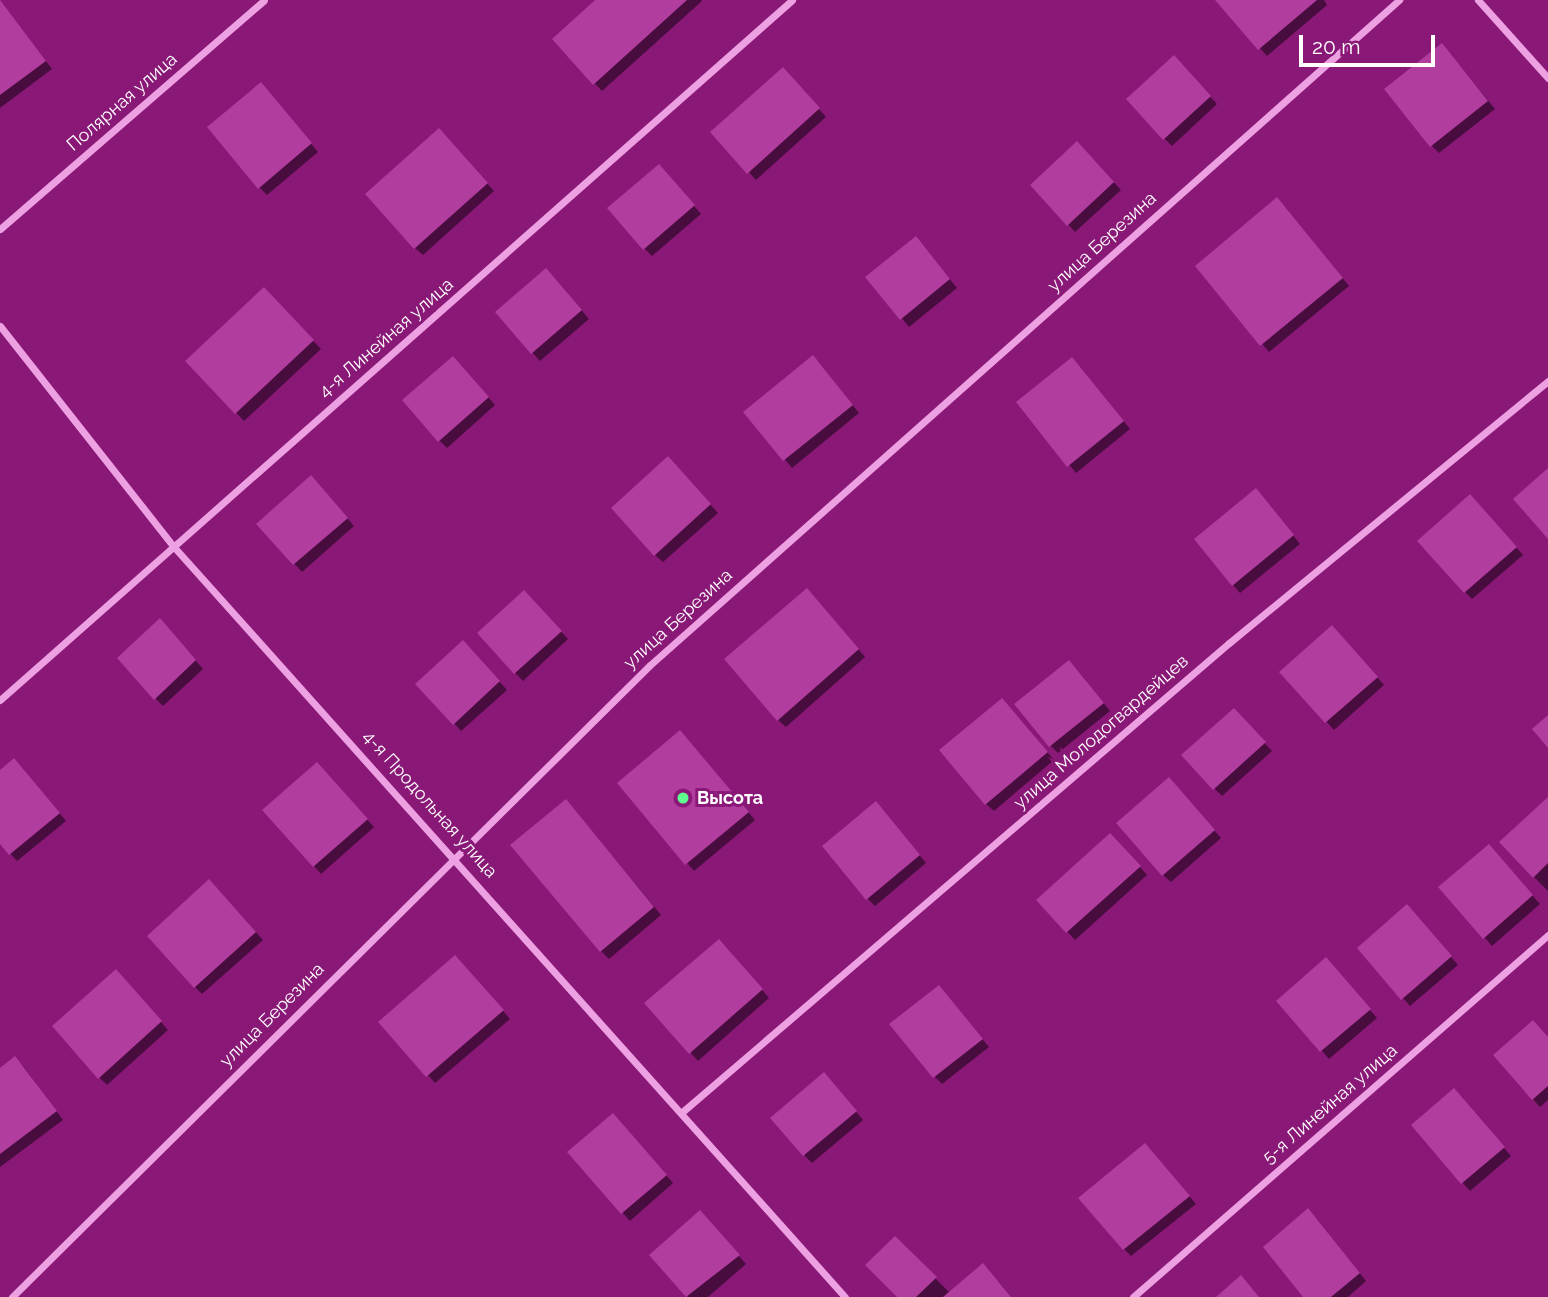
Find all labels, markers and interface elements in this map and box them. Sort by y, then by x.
scale bar [1303,21,1440,65]
text: 20 m [1312,34,1360,59]
street label: Полярная улица [62,48,182,156]
street label: улица Березина [1043,188,1161,296]
street label: 4-я Линейная улица [314,273,458,403]
street label: улица Березина [619,565,737,673]
street label: улица Молодогвардейцев [1009,650,1193,814]
street label: 4-я Продольная улица [358,726,502,882]
place label: Высота [697,787,763,809]
marker: Высота [675,790,691,806]
street label: улица Березина [215,958,329,1072]
street label: 5-я Линейная улица [1258,1039,1402,1169]

